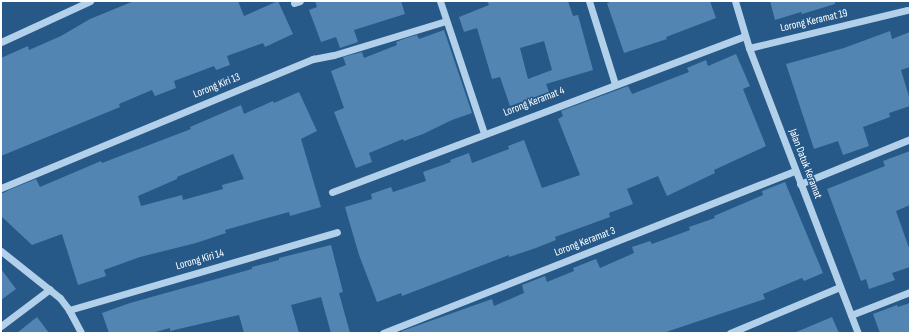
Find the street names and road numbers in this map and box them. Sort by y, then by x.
street label: Lorong Keramat 19 [779,7,849,35]
street label: Lorong Kiri 13 [192,71,242,101]
street label: Lorong Keramat 4 [502,84,566,120]
street label: Jalan Datuk Keramat [786,127,824,201]
street label: Lorong Keramat 3 [553,224,617,260]
street label: Lorong Kiri 14 [174,247,226,273]

